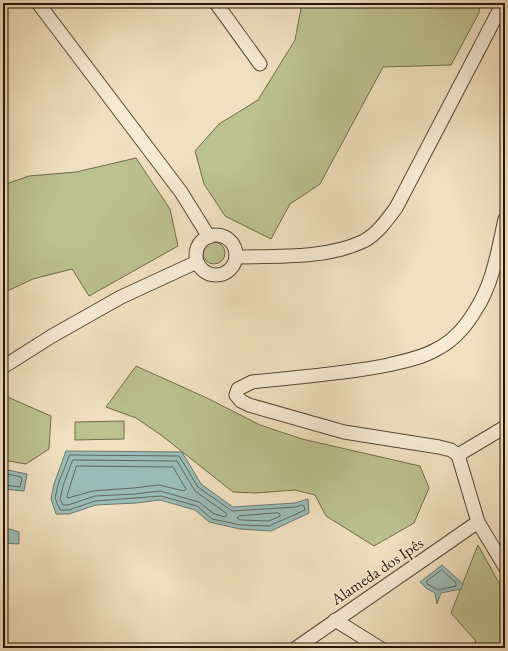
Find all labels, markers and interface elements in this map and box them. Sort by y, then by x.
street label: Alameda dos Ipês [326,532,427,610]

